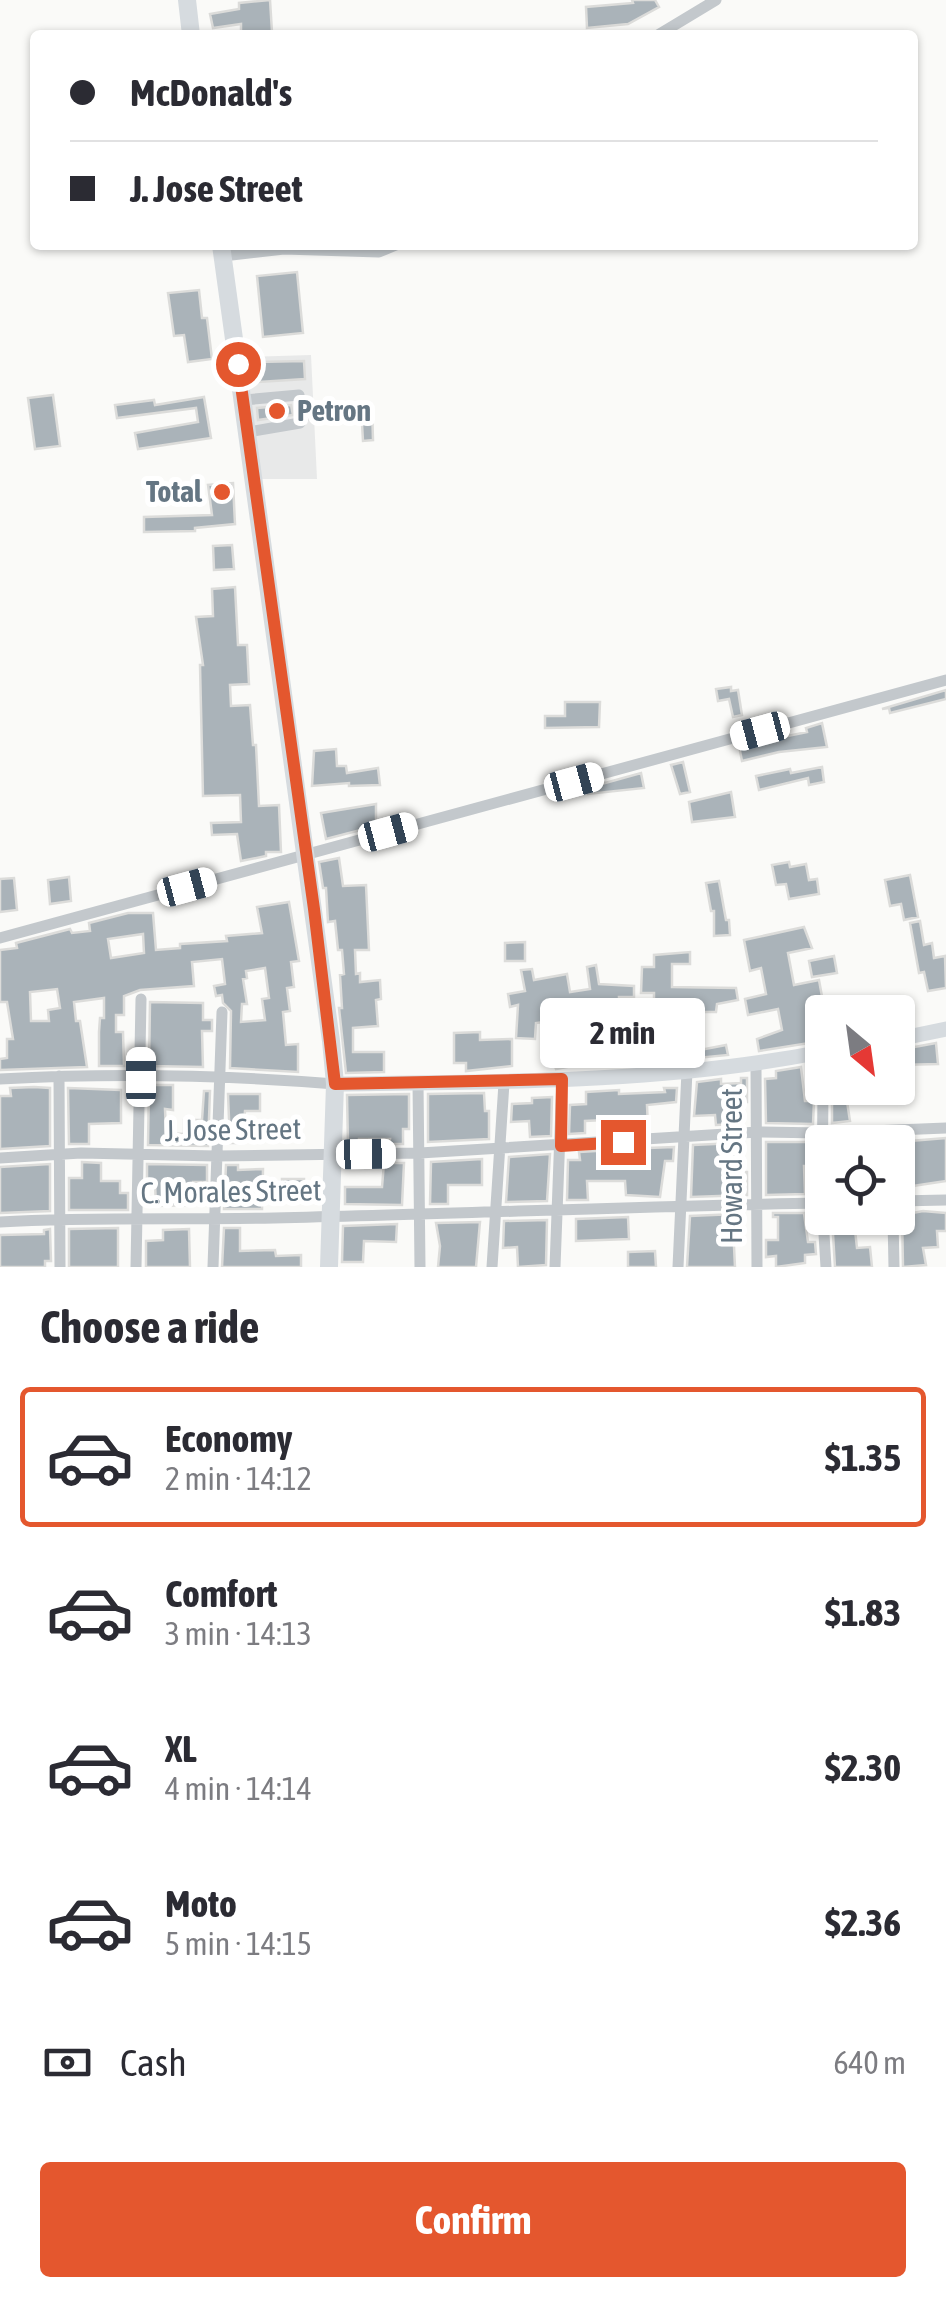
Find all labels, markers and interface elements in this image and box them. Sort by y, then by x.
text: McDonald's [130,71,292,114]
text: J. Jose Street [130,167,303,210]
route start [216,342,261,387]
place label: Petron [297,393,371,427]
marker: Petron [266,400,288,422]
place label: Total [146,474,203,508]
marker: Total [211,481,233,503]
car [727,709,793,753]
car [541,760,607,804]
car [355,810,421,854]
car [154,865,220,909]
north arrow [805,995,915,1105]
map controls [805,995,915,1235]
callout: 2 min [540,997,706,1067]
text: 2 min [590,1014,655,1051]
car [126,1047,156,1107]
street label: Howard Street [714,1088,748,1244]
street label: J. Jose Street [165,1111,301,1147]
route end [601,1120,646,1165]
button: locate [805,1125,915,1235]
car [336,1138,396,1170]
street label: C. Morales Street [140,1172,322,1210]
text: Choose a ride [40,1301,259,1353]
icon: car [45,1412,135,1502]
text: Economy [165,1417,292,1460]
text: $1.35 [825,1436,901,1479]
text: 2 min · 14:12 [165,1460,312,1497]
icon: car [45,1567,135,1657]
text: Comfort [165,1572,277,1615]
text: $1.83 [825,1591,901,1634]
text: 3 min · 14:13 [165,1615,312,1652]
icon: car [45,1722,135,1812]
text: XL [165,1727,197,1770]
text: $2.30 [825,1746,901,1789]
text: 4 min · 14:14 [165,1770,312,1807]
icon: car [45,1877,135,1967]
text: Moto [165,1882,237,1925]
text: $2.36 [825,1901,901,1944]
text: 5 min · 14:15 [165,1925,312,1962]
icon: cash [40,2035,95,2090]
text: Cash [120,2041,187,2084]
text: 640 m [833,2044,906,2081]
button: Confirm [40,2162,906,2277]

